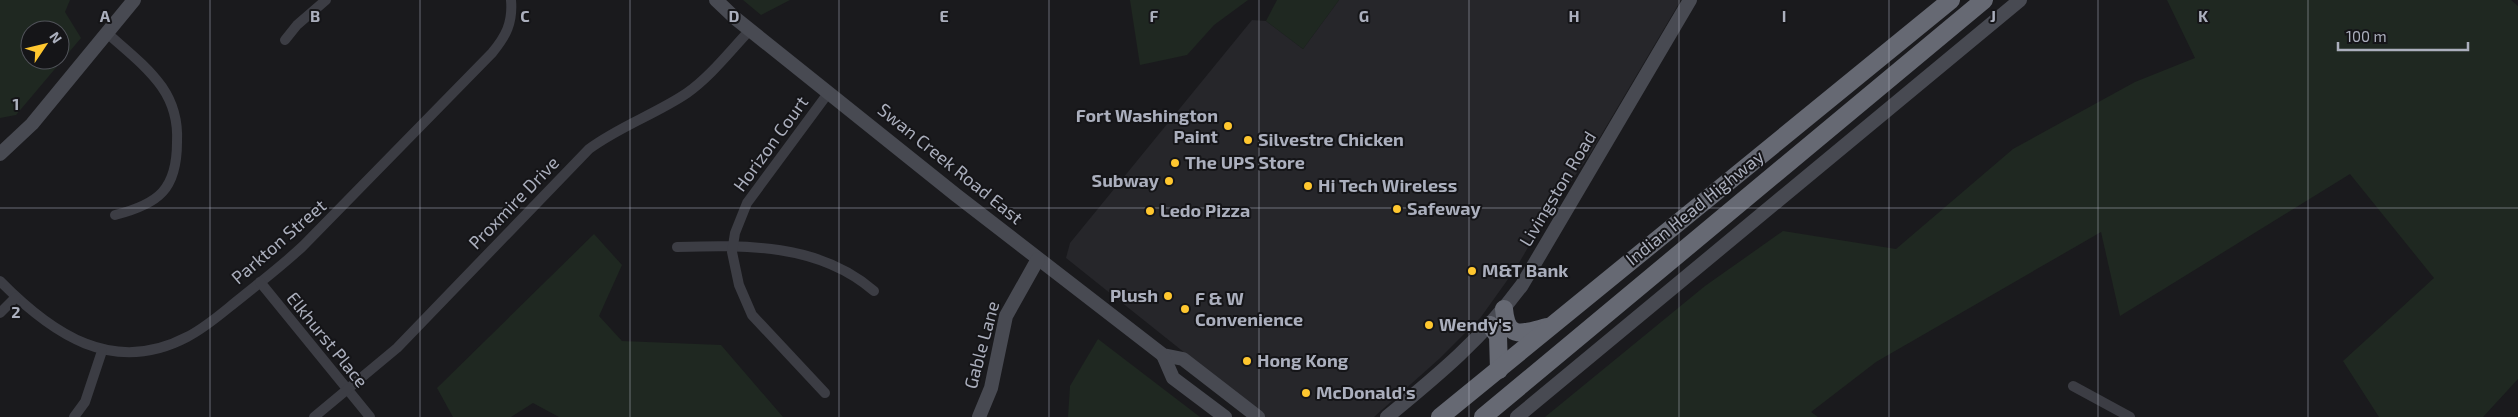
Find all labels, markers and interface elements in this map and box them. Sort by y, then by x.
text: A [100,6,111,25]
text: B [310,6,320,25]
text: C [520,6,530,25]
text: D [729,6,740,25]
text: E [939,6,949,25]
text: F [1150,6,1159,25]
text: G [1359,6,1369,25]
text: H [1568,6,1580,25]
text: I [1782,6,1786,25]
text: J [1990,6,1996,25]
text: K [2198,6,2209,25]
north arrow [20,20,70,70]
scale bar [2338,20,2468,52]
text: 100 m [2346,27,2387,45]
text: N [46,28,66,46]
street label: Horizon Court [728,91,812,195]
text: 1 [13,94,19,113]
street label: Swan Creek Road East [874,98,1028,229]
place label: Fort Washington Paint [1076,104,1219,147]
marker: Fort Washington Paint [1222,120,1234,132]
street label: Livingston Road [1514,127,1600,250]
place label: Silvestre Chicken [1258,128,1404,150]
marker: Silvestre Chicken [1242,134,1254,146]
street label: Indian Head Highway [1621,144,1768,270]
street label: Proxmire Drive [463,151,563,253]
place label: The UPS Store [1185,151,1305,173]
marker: The UPS Store [1169,157,1181,169]
place label: Subway [1092,169,1160,191]
place label: Hi Tech Wireless [1318,174,1457,196]
marker: Subway [1163,175,1175,187]
marker: Hi Tech Wireless [1302,180,1314,192]
street label: Parkton Street [226,194,330,288]
place label: Safeway [1407,197,1481,219]
place label: Ledo Pizza [1160,199,1250,221]
marker: Safeway [1391,203,1403,215]
marker: Ledo Pizza [1144,205,1156,217]
place label: M&T Bank [1482,259,1568,281]
marker: M&T Bank [1466,265,1478,277]
place label: Plush [1110,284,1158,306]
street label: Elkhurst Place [283,287,373,392]
place label: F & W Convenience [1195,287,1303,330]
marker: Plush [1162,290,1174,302]
street label: Gable Lane [959,299,1003,391]
text: 2 [11,302,21,321]
marker: F & W Convenience [1179,303,1191,315]
place label: Wendy's [1439,313,1512,335]
marker: Wendy's [1423,319,1435,331]
place label: Hong Kong [1257,349,1349,371]
marker: Hong Kong [1241,355,1253,367]
place label: McDonald's [1316,381,1416,403]
marker: McDonald's [1300,387,1312,399]

